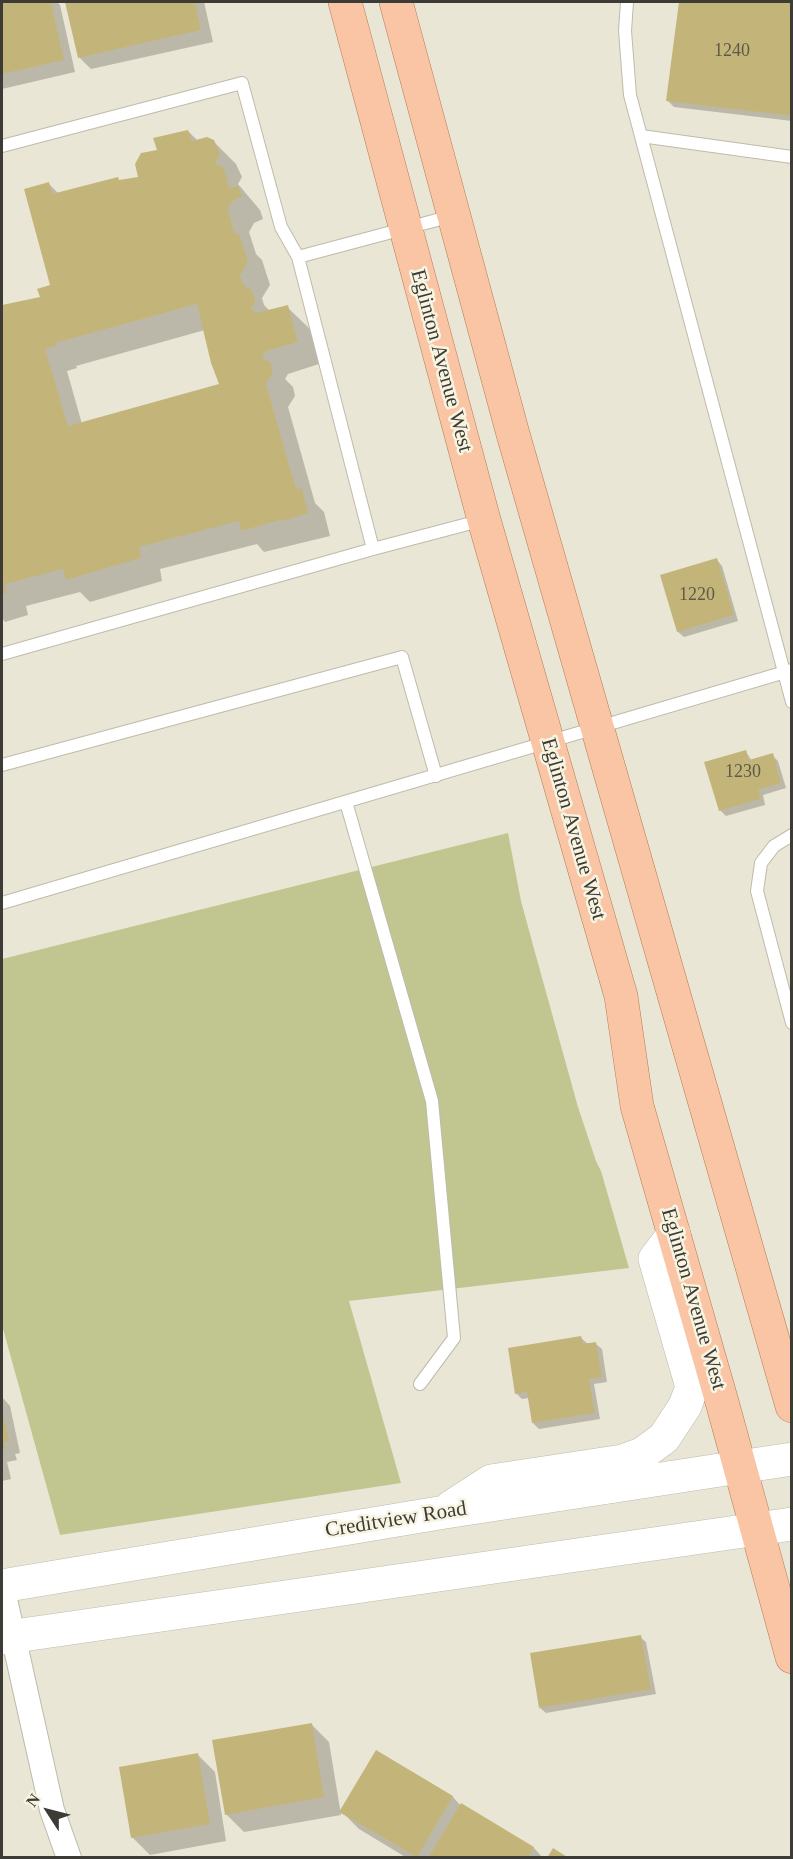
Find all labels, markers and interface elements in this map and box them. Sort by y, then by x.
house number: 1240 [714,40,750,62]
street label: Eglinton Avenue West [404,267,478,455]
house number: 1220 [679,584,715,606]
street label: Eglinton Avenue West [535,735,611,923]
house number: 1230 [725,761,761,783]
street label: Eglinton Avenue West [655,1205,731,1393]
street label: Creditview Road [323,1496,469,1544]
north arrow [18,1781,78,1841]
text: N [23,1790,43,1810]

